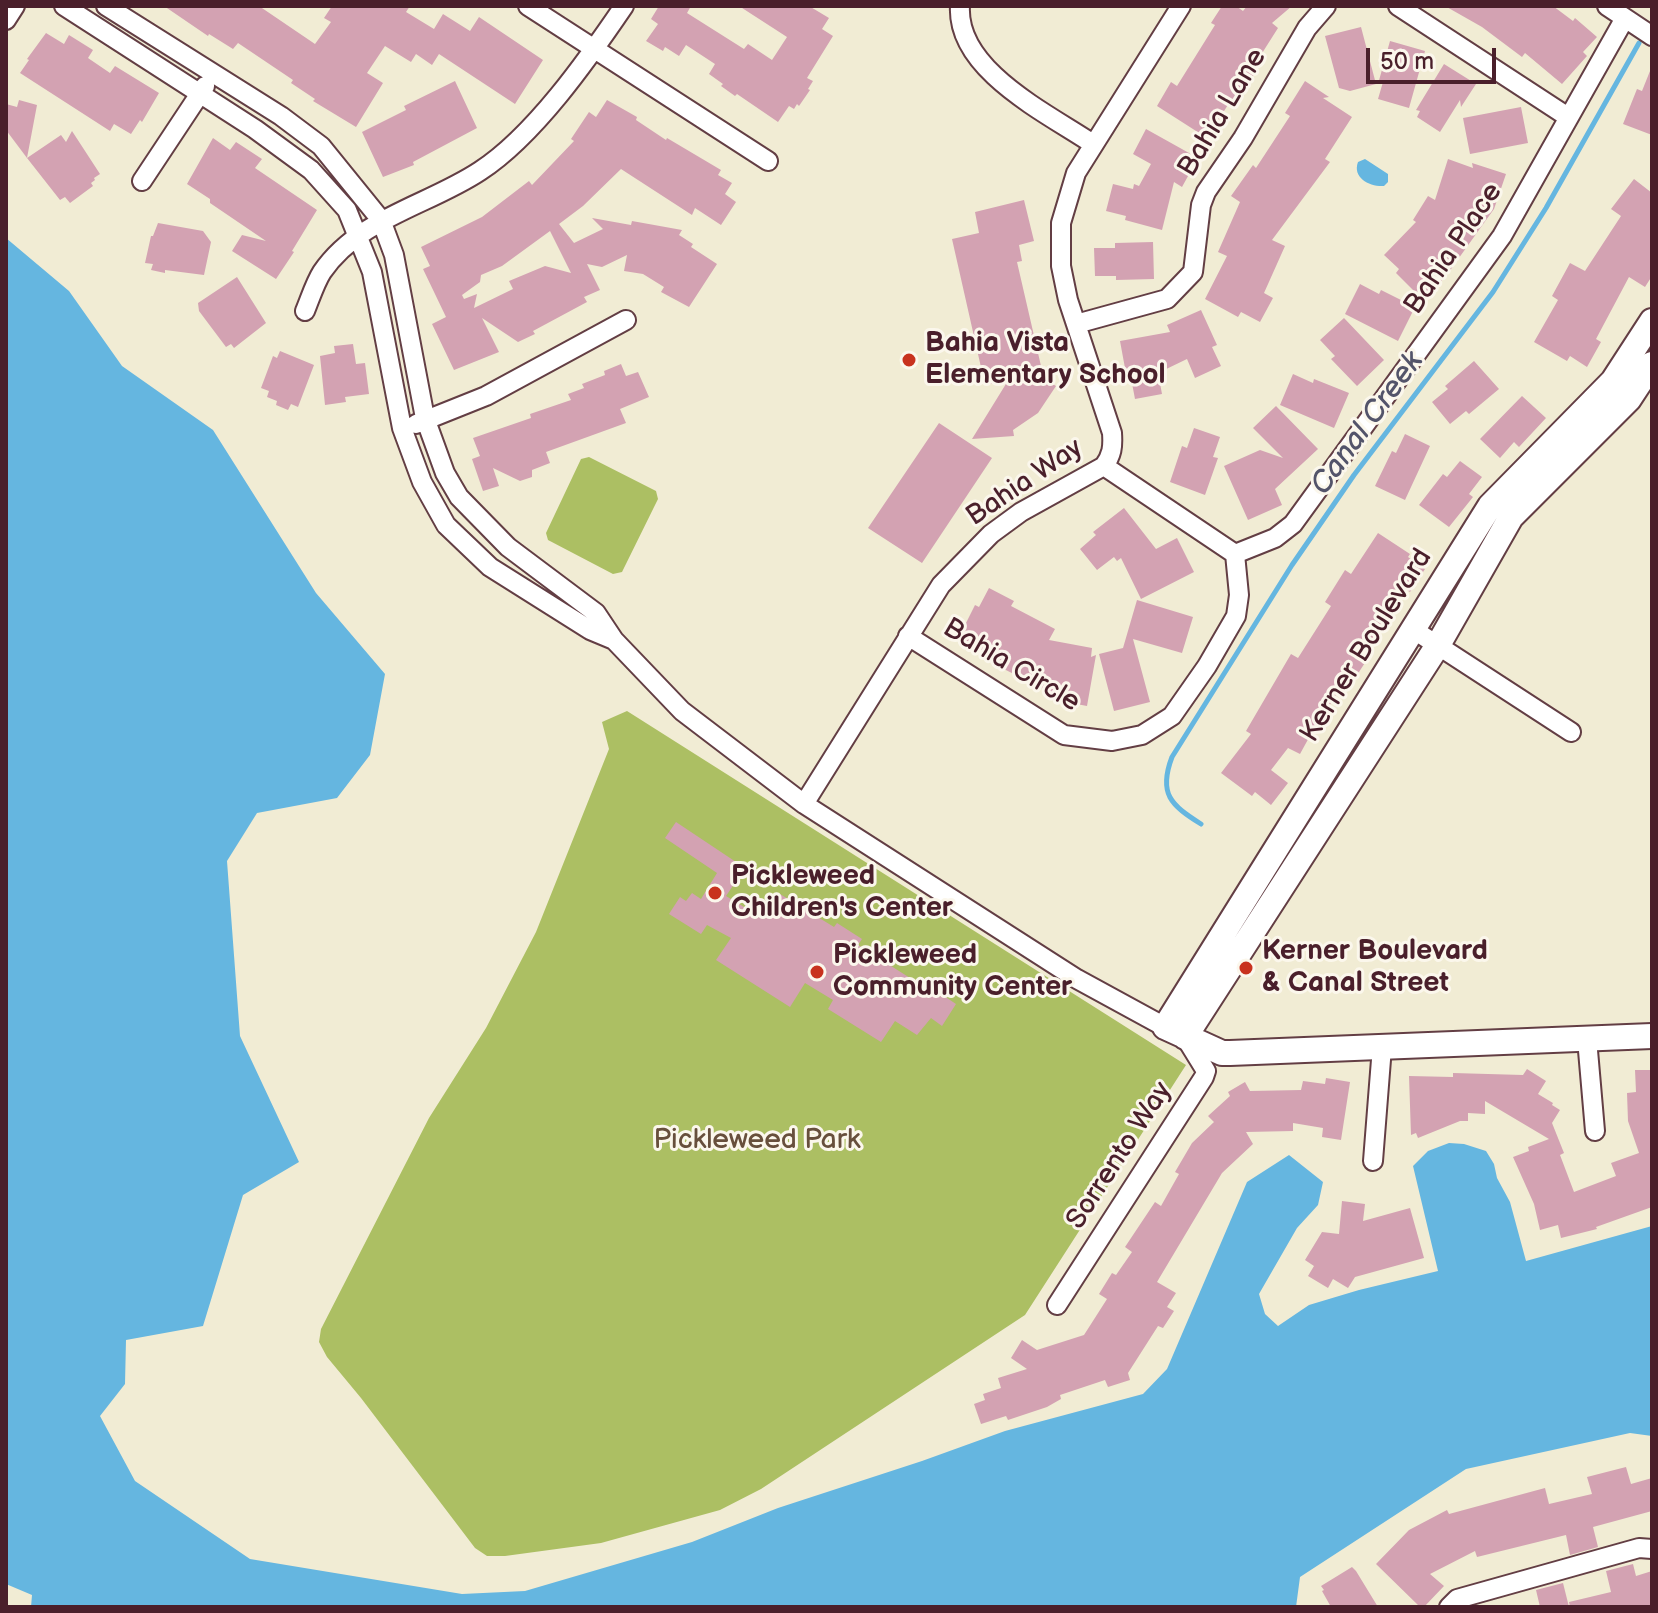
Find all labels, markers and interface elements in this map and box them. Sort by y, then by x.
scale bar [1370,32,1500,82]
street label: Bahia Lane [1172,43,1274,183]
text: 50 m [1380,47,1434,76]
street label: Bahia Place [1398,177,1510,321]
place label: Bahia Vista Elementary School [925,327,1166,393]
water label: Canal Creek [1304,345,1432,503]
marker: Bahia Vista Elementary School [900,351,918,369]
street label: Bahia Way [961,432,1089,534]
street label: Kerner Boulevard [1294,543,1440,749]
street label: Bahia Circle [936,612,1086,720]
place label: Pickleweed Children's Center [731,860,953,926]
marker: Pickleweed Children's Center [706,884,724,902]
place label: Kerner Boulevard & Canal Street [1262,935,1488,1001]
place label: Pickleweed Community Center [833,939,1072,1005]
marker: Kerner Boulevard & Canal Street [1237,959,1255,977]
marker: Pickleweed Community Center [808,963,826,981]
street label: Sorrento Way [1060,1076,1180,1236]
park label: Pickleweed Park [653,1124,861,1158]

